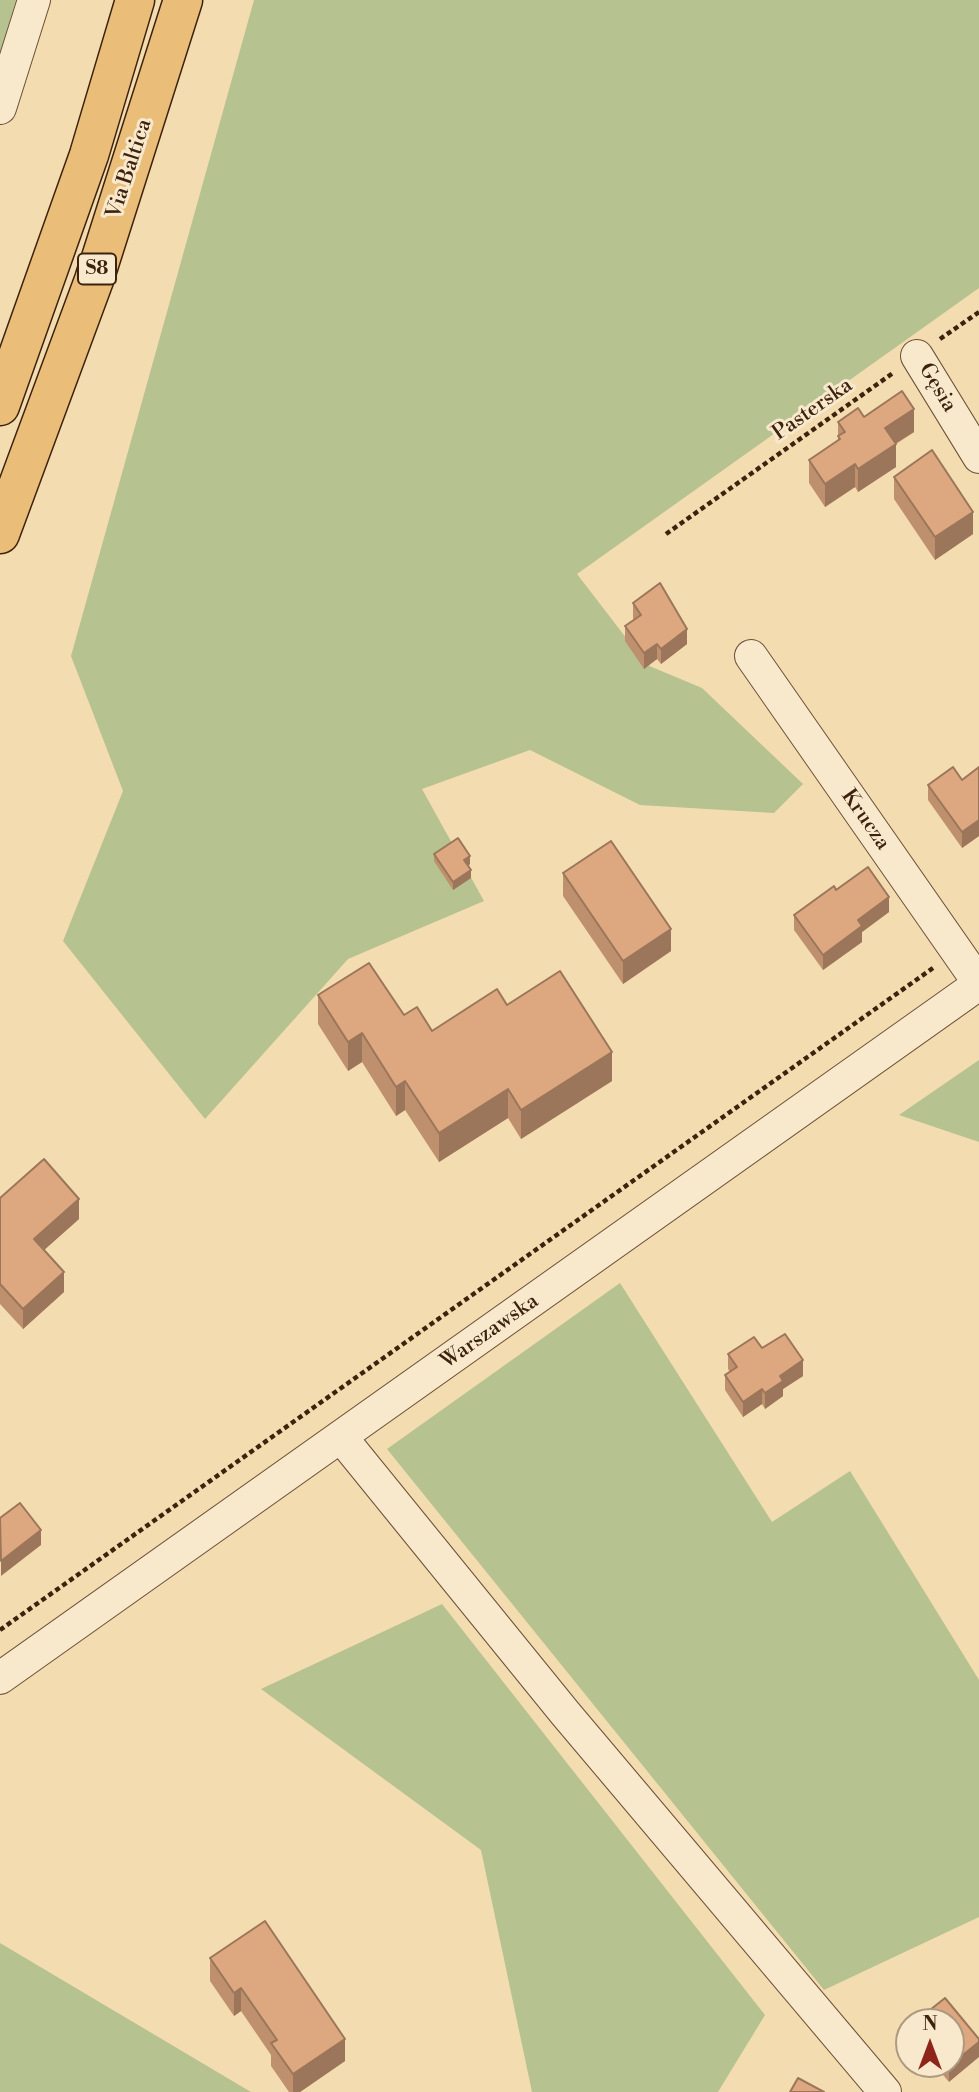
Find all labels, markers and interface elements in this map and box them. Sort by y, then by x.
street label: Via Baltica [102,116,158,222]
road number: S8 [78,254,116,284]
street label: Gęsia [913,359,961,417]
street label: Pasterska [768,373,858,447]
street label: Krucza [835,785,895,855]
street label: Warszawska [436,1289,544,1375]
north arrow [895,2008,965,2078]
text: N [922,2012,938,2036]

